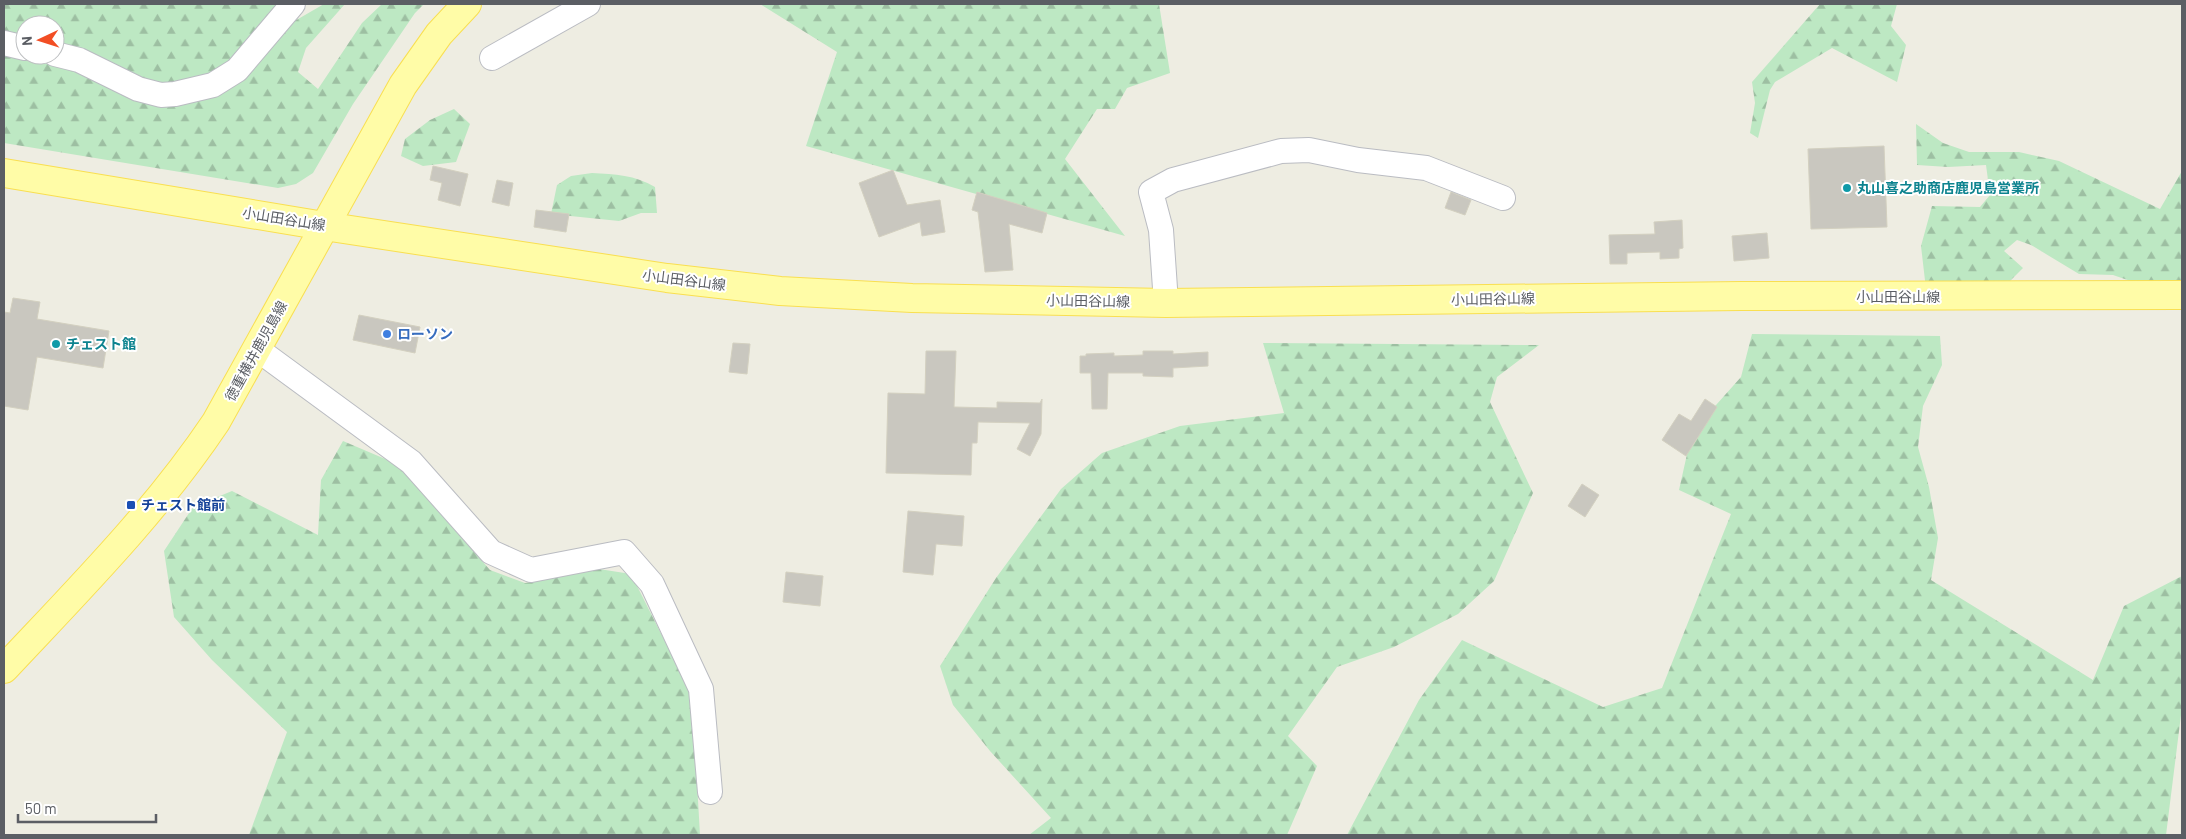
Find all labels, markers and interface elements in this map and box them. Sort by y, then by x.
north arrow [15,15,65,65]
text: N [18,36,35,46]
place label: 丸山喜之助商店鹿児島営業所 [1857,179,2039,196]
marker: 丸山喜之助商店鹿児島営業所 [1841,182,1853,194]
street label: 小山田谷山線 [241,204,327,233]
street label: 小山田谷山線 [641,266,727,293]
street label: 小山田谷山線 [1856,288,1940,305]
street label: 小山田谷山線 [1451,289,1535,308]
street label: 小山田谷山線 [1046,291,1130,310]
street label: 徳重横井鹿児島線 [221,298,290,404]
place label: ローソン [397,325,453,342]
marker: ローソン [381,328,393,340]
place label: チェスト館 [66,335,136,352]
marker: チェスト館 [50,338,62,350]
place label: チェスト館前 [141,496,225,513]
marker: チェスト館前 [125,499,137,511]
scale bar [18,792,155,824]
text: 50 m [25,799,57,817]

